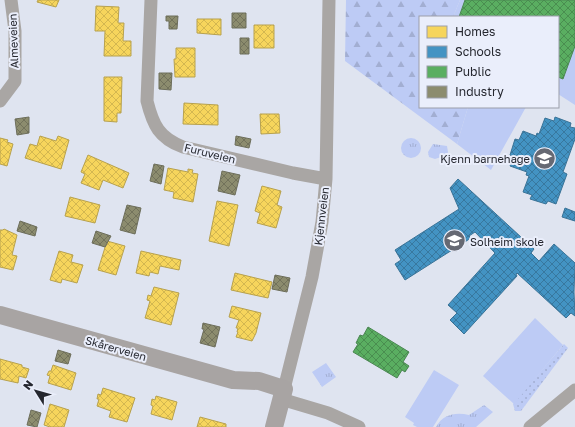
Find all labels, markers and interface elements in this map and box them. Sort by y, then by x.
street label: Almeveien [6,13,20,69]
legend [419,16,559,108]
text: Homes [455,24,495,39]
text: Schools [455,44,501,59]
text: Public [455,64,492,79]
text: Industry [455,84,504,99]
street label: Furuveien [183,140,237,166]
school or university icon: Kjenn barnehage [532,145,558,171]
place label: Kjenn barnehage [440,152,530,165]
street label: Kjennveien [311,186,331,246]
school or university icon: Solheim skole [441,228,467,254]
place label: Solheim skole [470,235,544,248]
street label: Skårerveien [84,333,148,363]
north arrow [16,371,56,411]
text: N [20,377,35,392]

